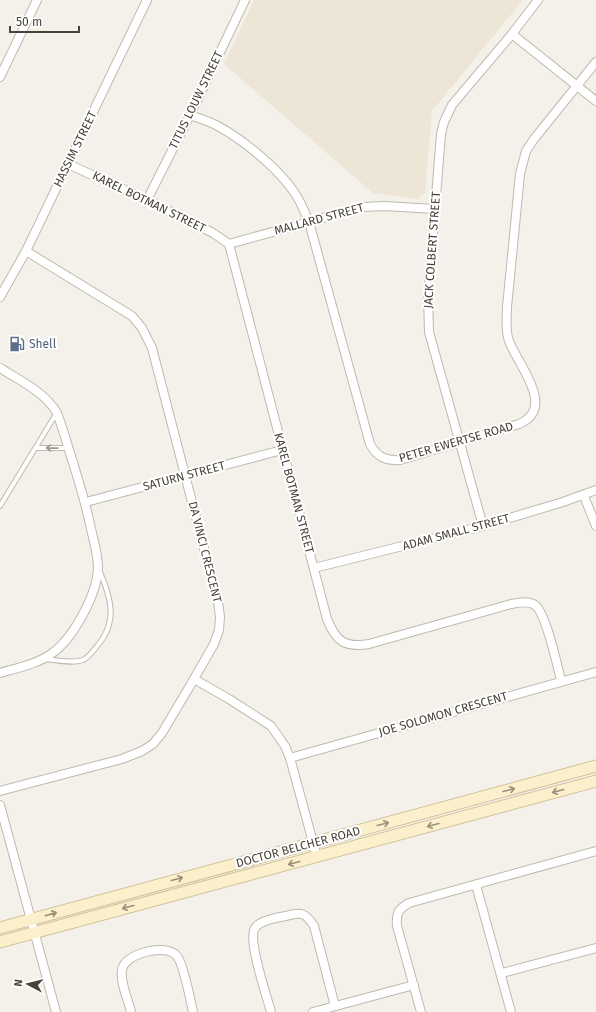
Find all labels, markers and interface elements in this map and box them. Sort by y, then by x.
scale bar [10,8,79,34]
text: 50 m [16,15,42,29]
street label: TITUS LOUW STREET [166,48,226,151]
street label: HASSIM STREET [51,108,100,189]
street label: KAREL BOTMAN STREET [90,168,209,236]
street label: JACK COLBERT STREET [421,190,443,309]
street label: MALLARD STREET [273,200,366,238]
fuel station icon: Shell [8,335,26,353]
place label: Shell [29,337,57,351]
street label: PETER EWERTSE ROAD [397,419,515,465]
street label: KAREL BOTMAN STREET [271,431,317,556]
one-way arrow [46,444,59,452]
street label: SATURN STREET [141,458,227,494]
street label: DA VINCI CRESCENT [186,500,225,605]
street label: ADAM SMALL STREET [401,511,512,553]
street label: JOE SOLOMON CRESCENT [377,689,510,739]
one-way arrow [502,786,515,793]
one-way arrow [552,788,565,796]
one-way arrow [376,820,389,827]
one-way arrow [426,822,439,829]
street label: DOCTOR BELCHER ROAD [234,824,362,870]
one-way arrow [288,860,301,867]
one-way arrow [170,875,183,883]
one-way arrow [121,904,134,912]
one-way arrow [44,910,57,917]
north arrow [8,964,48,1004]
text: N [12,978,25,987]

